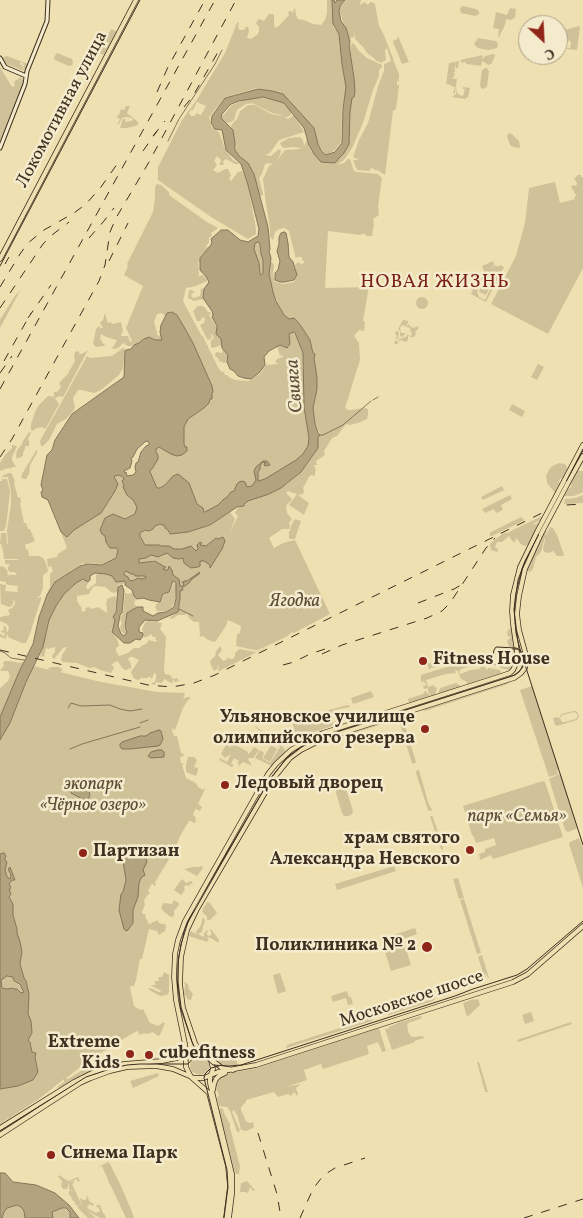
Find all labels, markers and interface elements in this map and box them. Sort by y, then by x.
north arrow [518,15,568,65]
street label: Локомотивная улица [13,28,113,192]
text: С [541,43,557,64]
district label: НОВАЯ ЖИЗНЬ [359,273,511,295]
water label: Свияга [282,358,310,414]
park label: Ягодка [270,592,320,614]
place label: Fitness House [433,650,550,672]
marker: Fitness House [417,655,429,667]
place label: Ульяновское училище олимпийского резерва [213,708,415,751]
marker: Ульяновское училище олимпийского резерва [419,723,431,735]
place label: Ледовый дворец [235,774,383,796]
park label: экопарк «Чёрное озеро» [40,775,146,818]
marker: Ледовый дворец [219,779,231,791]
park label: парк «Семья» [467,807,567,829]
place label: храм святого Александра Невского [270,829,460,872]
place label: Партизан [93,842,179,864]
marker: храм святого Александра Невского [464,844,476,856]
marker: Партизан [77,847,89,859]
place label: Поликлиника № 2 [255,936,416,958]
marker: Поликлиника № 2 [420,940,434,954]
street label: Московское шоссе [337,967,487,1033]
place label: Extreme Kids [48,1033,120,1076]
place label: cubefitness [159,1044,255,1066]
marker: Extreme Kids [124,1048,136,1060]
marker: cubefitness [143,1049,155,1061]
place label: Синема Парк [61,1144,177,1166]
marker: Синема Парк [45,1149,57,1161]

